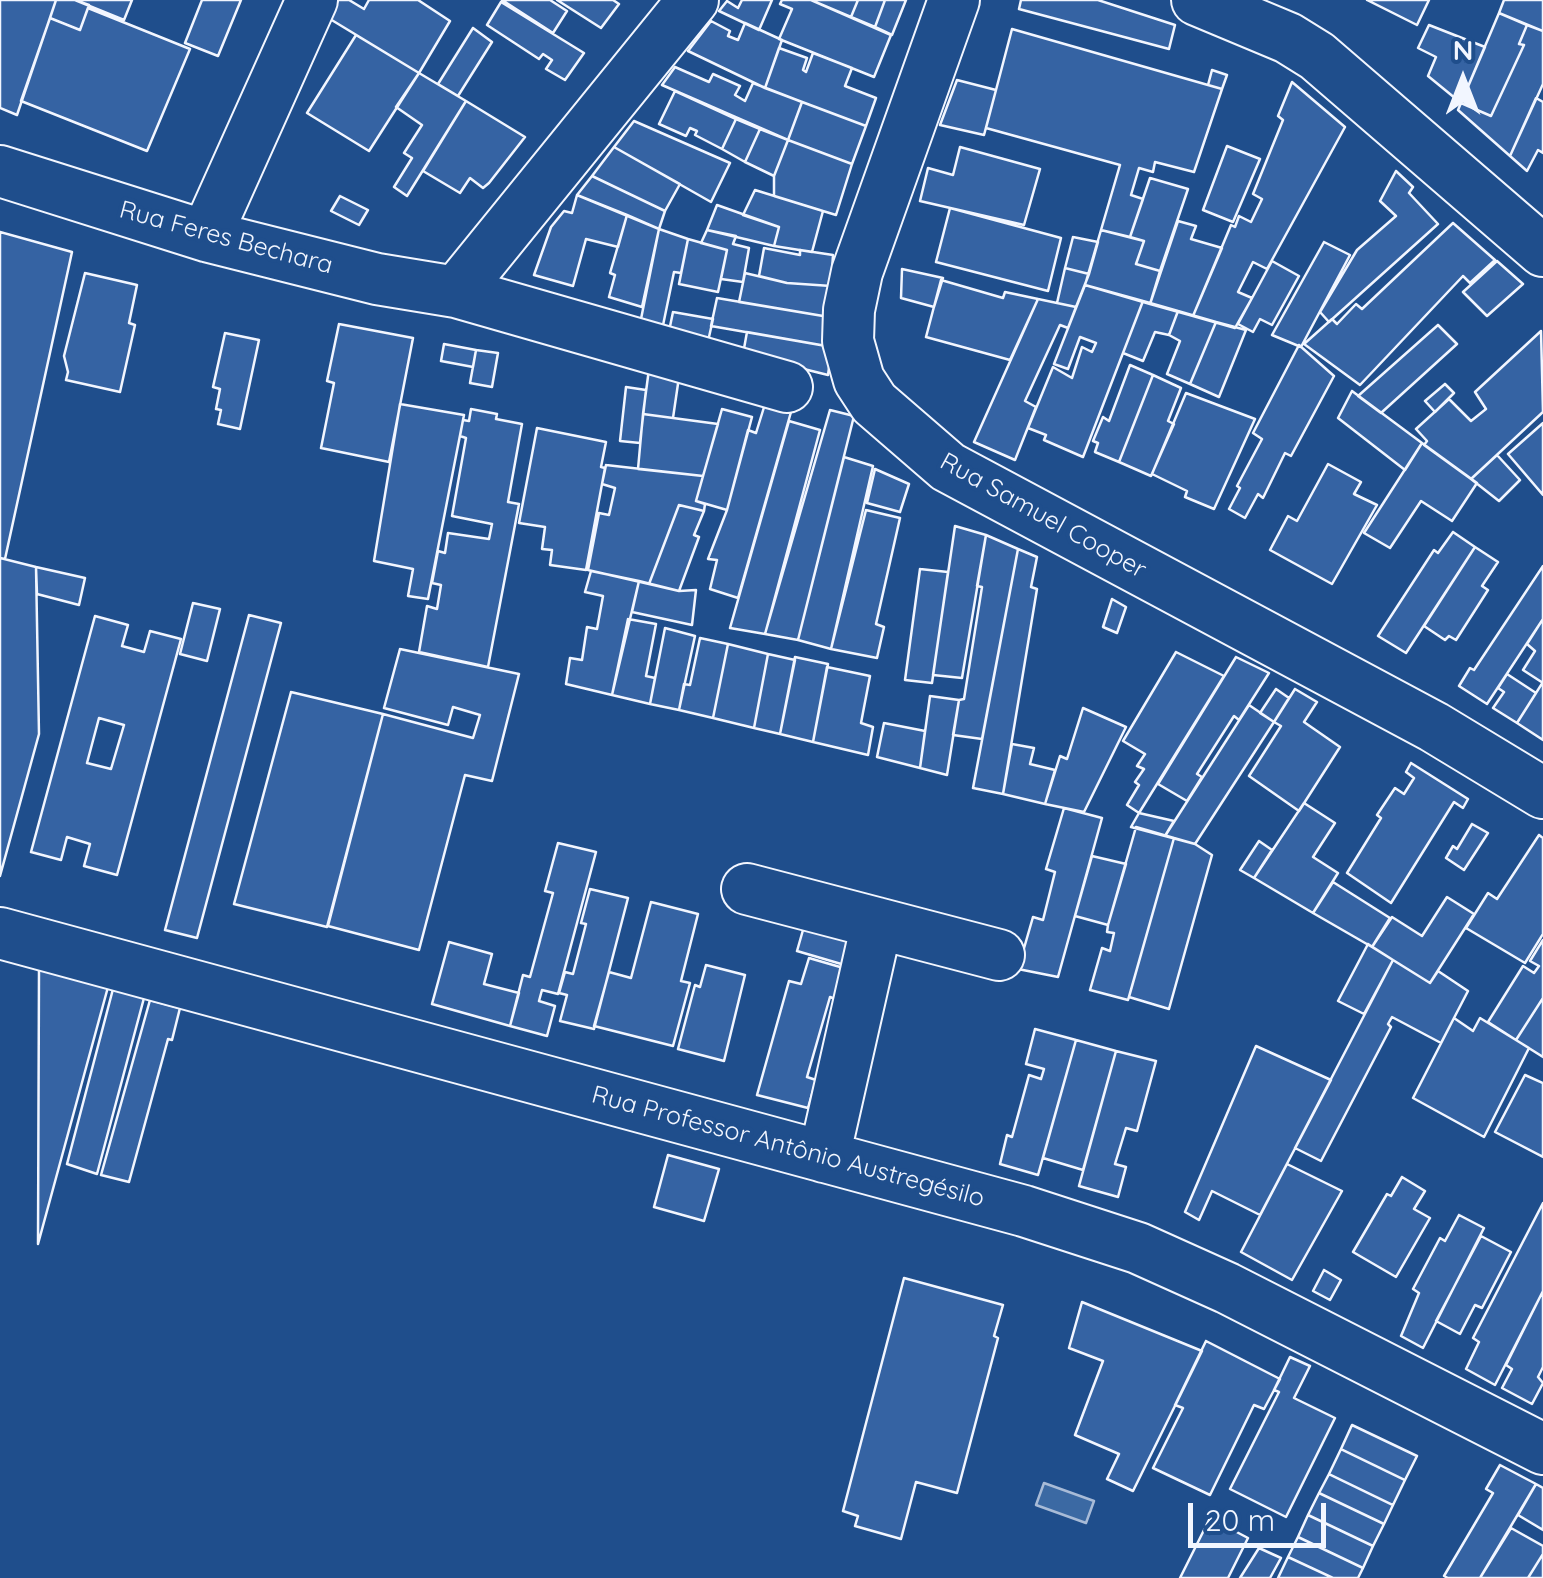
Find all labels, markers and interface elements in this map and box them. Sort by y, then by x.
north arrow [1413,30,1513,130]
text: N [1453,32,1473,67]
street label: Rua Feres Bechara [116,195,336,281]
street label: Rua Samuel Cooper [935,447,1151,585]
street label: Rua Professor Antônio Austregésilo [588,1080,988,1214]
scale bar [1193,1483,1330,1545]
text: 20 m [1205,1501,1275,1539]

